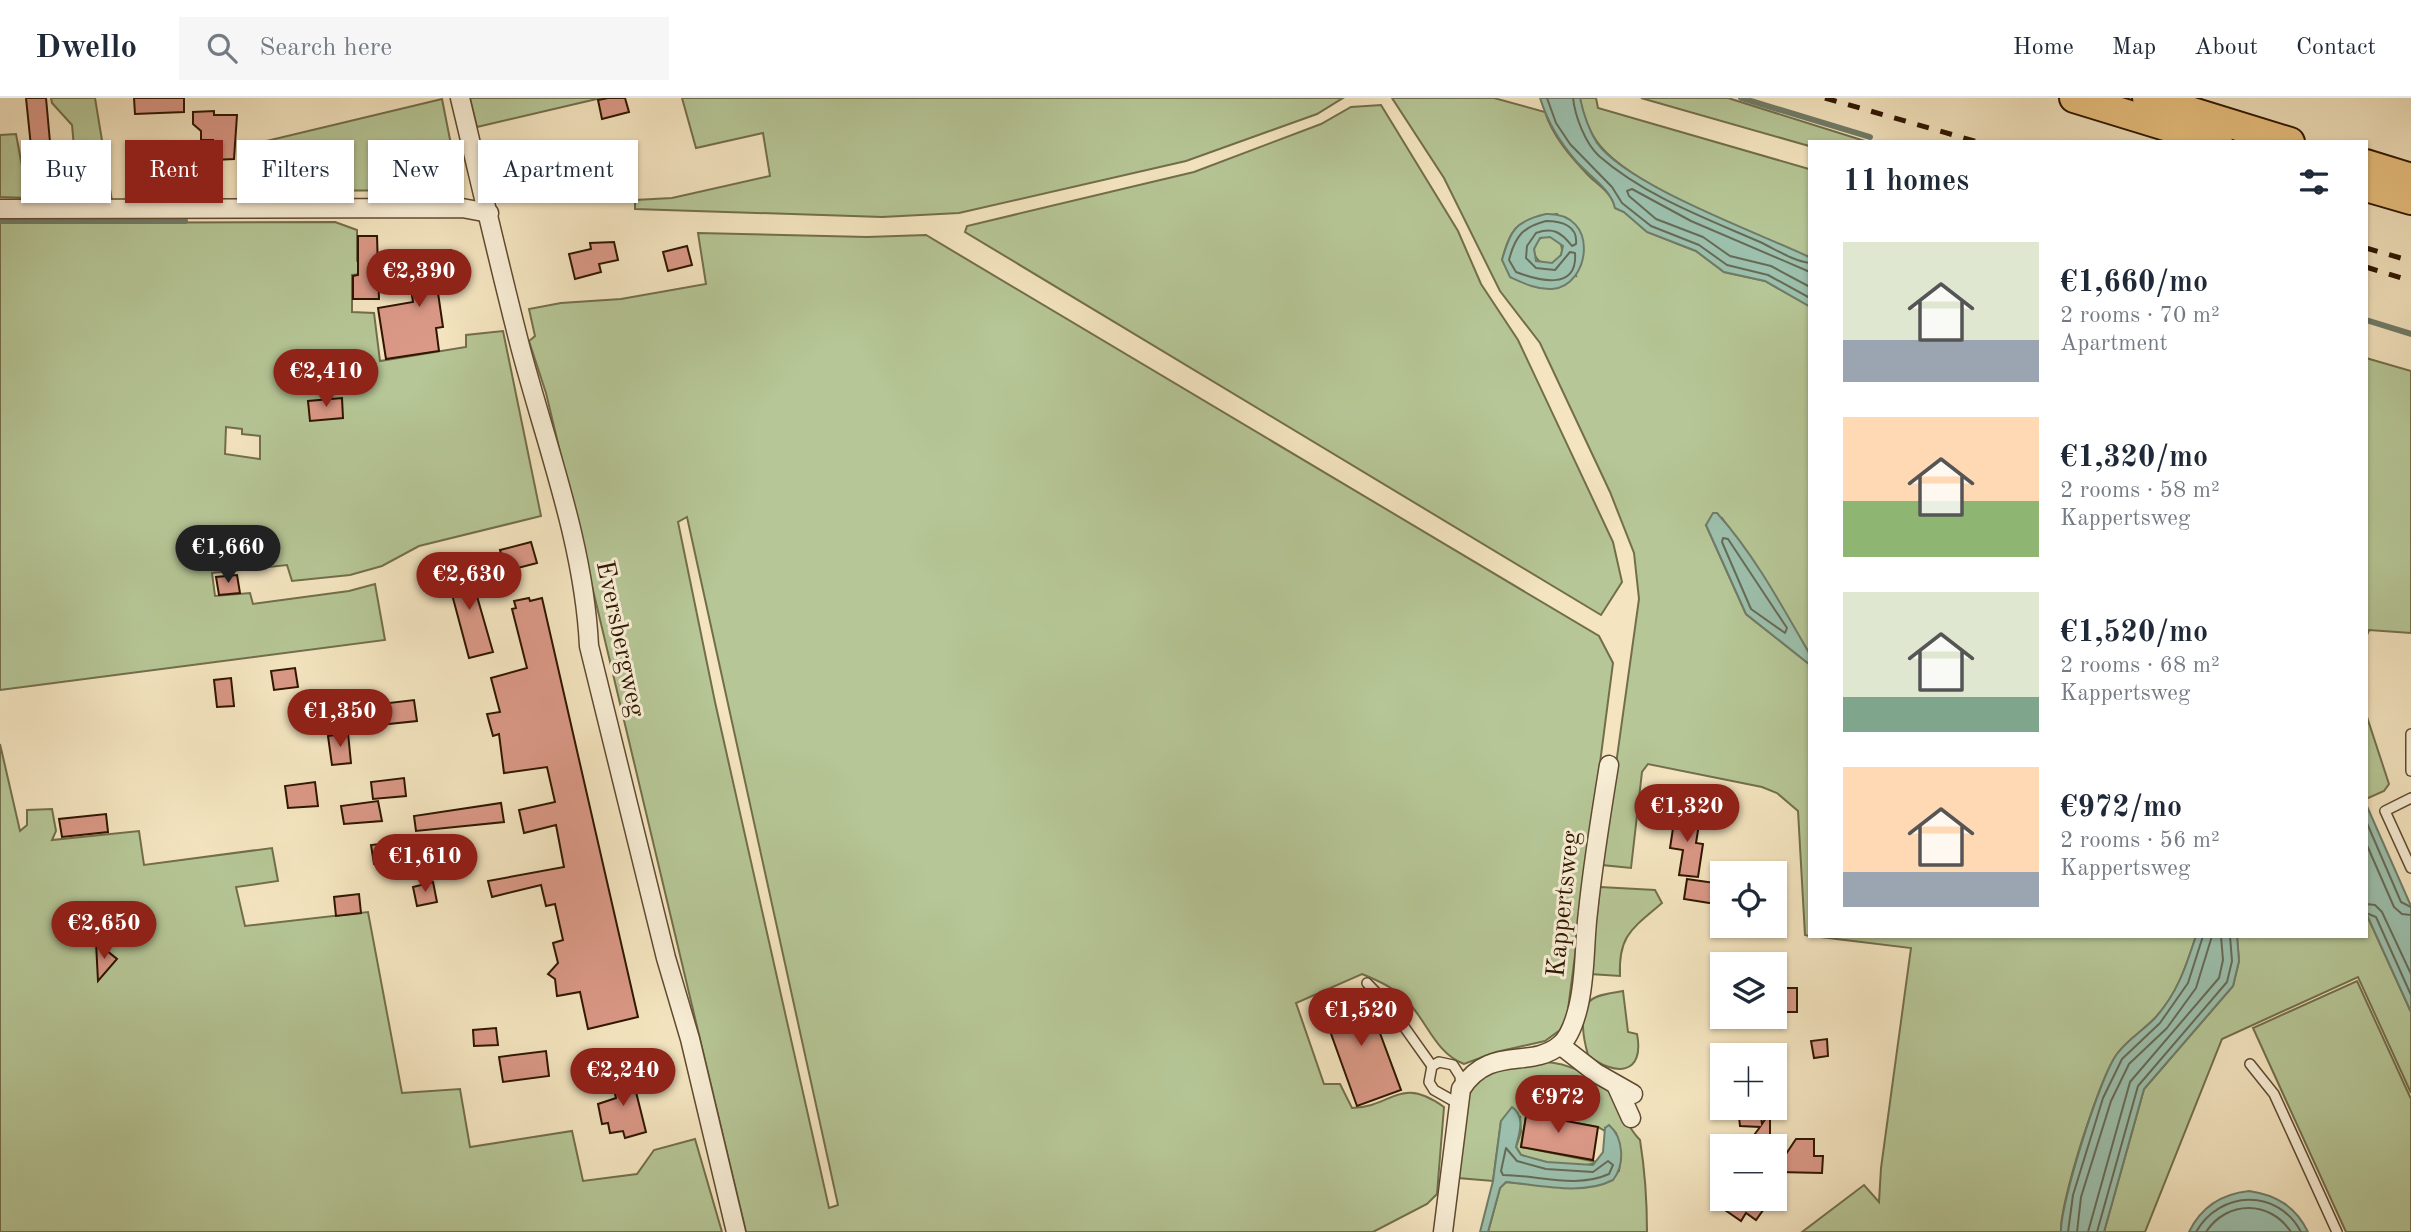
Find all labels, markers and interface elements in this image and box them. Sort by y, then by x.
search box [179,17,669,80]
icon: search [203,29,241,67]
text: Dwello [35,32,137,65]
text: Search here [259,35,392,61]
text: Home [2013,36,2074,60]
text: Map [2112,36,2156,60]
text: About [2194,36,2258,60]
text: Contact [2296,36,2376,60]
chip: Buy [21,140,111,203]
chip: Rent [125,140,223,203]
chip: Filters [237,140,354,203]
chip: New [368,140,464,203]
chip: Apartment [478,140,638,203]
icon: filters [2295,163,2333,201]
text: 11 homes [1843,167,1969,197]
pin: €2,390 [362,250,476,309]
text: €2,390 [382,260,456,283]
text: €1,660/mo [2060,268,2208,298]
icon: home [1899,270,1983,354]
text: 2 rooms · 70 m² [2060,304,2220,327]
text: Apartment [2060,332,2168,355]
pin: €2,410 [269,350,383,409]
text: €2,410 [289,360,363,383]
text: €1,320/mo [2060,443,2208,473]
icon: home [1899,445,1983,529]
text: 2 rooms · 58 m² [2060,479,2220,502]
text: Kappertsweg [2060,507,2190,530]
pin: €1,660 [171,526,285,585]
text: €1,660 [191,536,265,559]
pin: €2,630 [412,552,526,612]
street label: Eversbergweg [591,558,649,720]
text: €2,630 [432,563,506,586]
text: €1,520/mo [2060,618,2208,648]
icon: home [1899,620,1983,704]
text: 2 rooms · 68 m² [2060,654,2220,677]
text: Kappertsweg [2060,682,2190,705]
pin: €1,350 [283,690,397,749]
text: €1,350 [303,700,377,723]
pin: €1,320 [1630,784,1744,844]
text: €972/mo [2060,793,2182,823]
text: €1,320 [1650,795,1724,818]
icon: home [1899,795,1983,879]
street label: Kappertsweg [1543,829,1585,979]
text: 2 rooms · 56 m² [2060,829,2220,852]
pin: €1,610 [368,834,482,894]
text: €1,610 [388,845,462,868]
text: Kappertsweg [2060,857,2190,880]
map controls [1710,861,1787,1211]
button: locate [1710,861,1787,938]
pin: €2,650 [47,902,161,961]
text: €2,650 [67,912,141,935]
button: layers [1710,952,1787,1029]
pin: €1,520 [1304,988,1418,1048]
text: €1,520 [1324,999,1398,1022]
button: + [1710,1043,1787,1120]
pin: €2,240 [566,1048,680,1108]
text: €2,240 [586,1059,660,1082]
pin: €972 [1517,1076,1599,1135]
text: €972 [1531,1086,1585,1109]
button: − [1710,1134,1787,1211]

